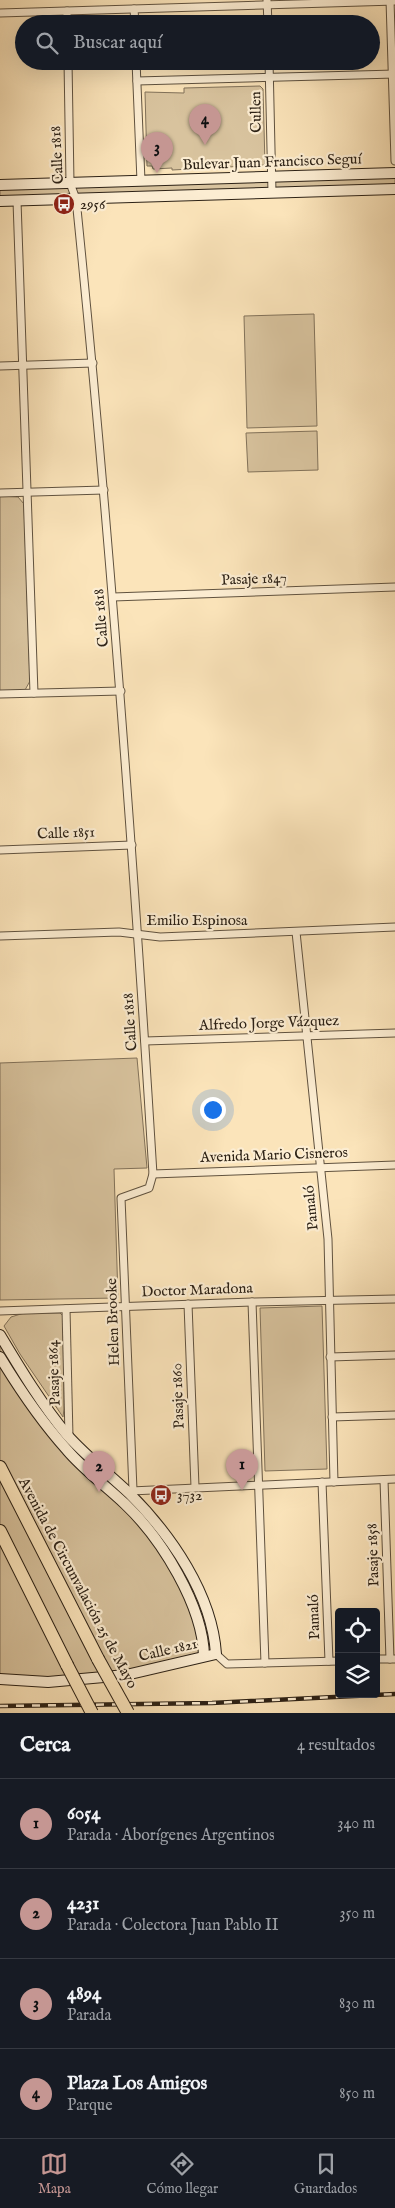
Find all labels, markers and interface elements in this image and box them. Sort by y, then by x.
search box [15,15,380,70]
icon: search [33,29,61,57]
text: Buscar aquí [73,31,162,55]
street label: Cullen [246,91,266,133]
pin: 4 [189,104,221,145]
street label: Calle 1818 [46,125,68,185]
pin: 3 [141,132,173,173]
street label: Bulevar Juan Francisco Seguí [182,149,363,175]
bus stop icon: 2956 [52,192,76,216]
place label: 2956 [80,195,106,214]
street label: Pasaje 1847 [221,568,287,590]
street label: Calle 1818 [89,588,113,648]
street label: Calle 1851 [37,822,95,844]
street label: Emilio Espinosa [147,911,248,930]
street label: Calle 1818 [118,992,142,1052]
street label: Alfredo Jorge Vázquez [198,1011,339,1035]
your location [200,1097,226,1123]
street label: Avenida Mario Cisneros [199,1143,348,1167]
street label: Pamaló [299,1185,323,1231]
street label: Helen Brooke [102,1278,124,1366]
street label: Doctor Maradona [141,1279,254,1301]
street label: Pasaje 1864 [43,1339,65,1406]
street label: Pasaje 1860 [167,1363,189,1429]
pin: 1 [226,1449,258,1490]
pin: 2 [83,1451,115,1492]
street label: Avenida de Circunvalación 25 de Mayo [14,1473,142,1692]
bus stop icon: 3732 [149,1483,173,1507]
place label: 3732 [177,1486,202,1505]
street label: Pasaje 1858 [362,1523,384,1587]
street label: Pamaló [304,1594,324,1640]
map controls [335,1608,380,1698]
button: locate [335,1608,380,1653]
street label: Calle 1821 [137,1634,199,1666]
button: layers [335,1653,380,1698]
text: Cerca [20,1732,70,1759]
text: 4 resultados [297,1736,375,1756]
text: 6054 [67,1802,100,1826]
text: 1 [33,1814,39,1834]
text: 340 m [337,1814,375,1834]
text: Parada · Aborígenes Argentinos [67,1826,275,1846]
text: 4231 [67,1892,99,1916]
text: 2 [32,1904,40,1924]
text: 350 m [340,1904,375,1924]
text: Parada · Colectora Juan Pablo II [67,1916,279,1936]
text: 4894 [67,1982,101,2006]
text: 3 [33,1994,39,2014]
text: 830 m [339,1994,375,2014]
text: Parada [67,2006,111,2026]
text: Plaza Los Amigos [67,2072,207,2096]
text: 4 [32,2084,40,2104]
text: 850 m [339,2084,375,2104]
text: Parque [67,2096,113,2116]
tab: Mapa [38,2150,71,2198]
tab: Cómo llegar [147,2150,218,2198]
tab: Guardados [294,2150,357,2198]

